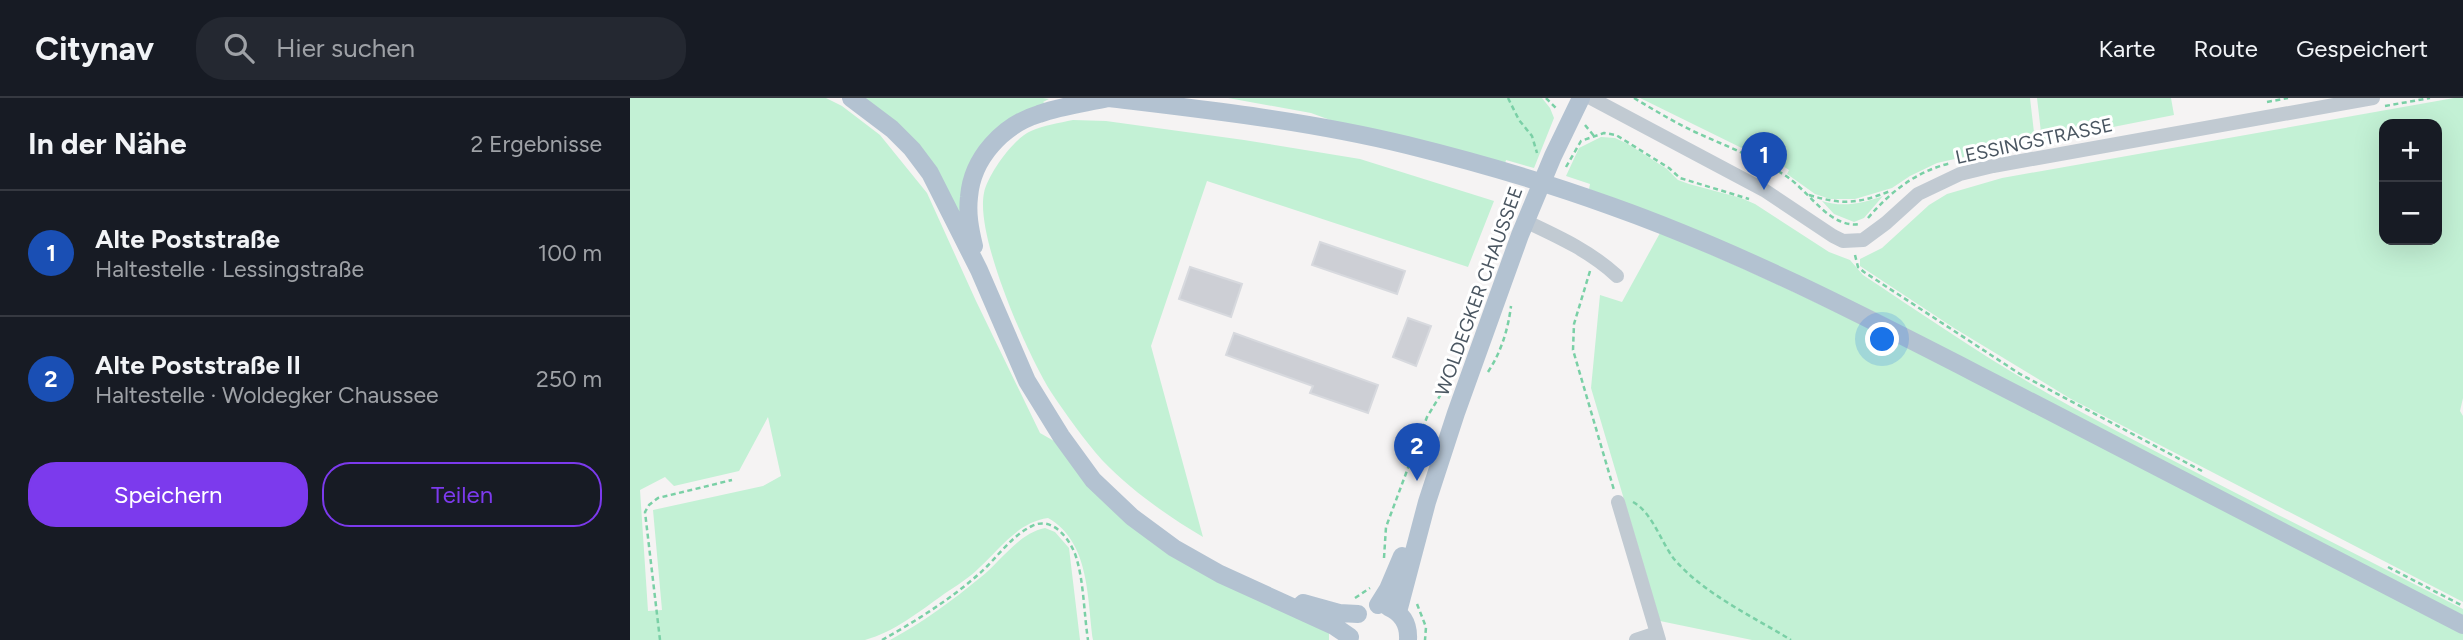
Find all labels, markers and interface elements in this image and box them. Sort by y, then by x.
search box [196,17,686,80]
text: Citynav [35,29,154,68]
icon: search [220,29,258,67]
text: Hier suchen [276,32,415,64]
text: Karte [2099,34,2155,63]
text: Route [2193,34,2258,63]
text: Gespeichert [2296,34,2428,63]
street label: LESSINGSTRASSE [1953,113,2115,169]
map controls [2379,119,2442,245]
button: + [2379,119,2442,182]
text: In der Nähe [28,125,187,162]
text: 2 Ergebnisse [470,130,602,158]
pin: 1 [1741,132,1787,190]
button: − [2379,182,2442,245]
street label: WOLDEGKER CHAUSSEE [1430,183,1528,399]
text: Alte Poststraße [95,223,280,255]
text: 1 [46,239,56,267]
text: 100 m [538,239,602,267]
text: Haltestelle · Lessingstraße [95,255,364,283]
your location [1865,322,1899,356]
text: Alte Poststraße II [95,349,301,381]
text: 2 [44,365,58,393]
text: 250 m [536,365,602,393]
text: Haltestelle · Woldegker Chaussee [95,381,439,409]
pin: 2 [1394,423,1440,481]
button: Speichern [28,462,308,527]
button: Teilen [322,462,602,527]

